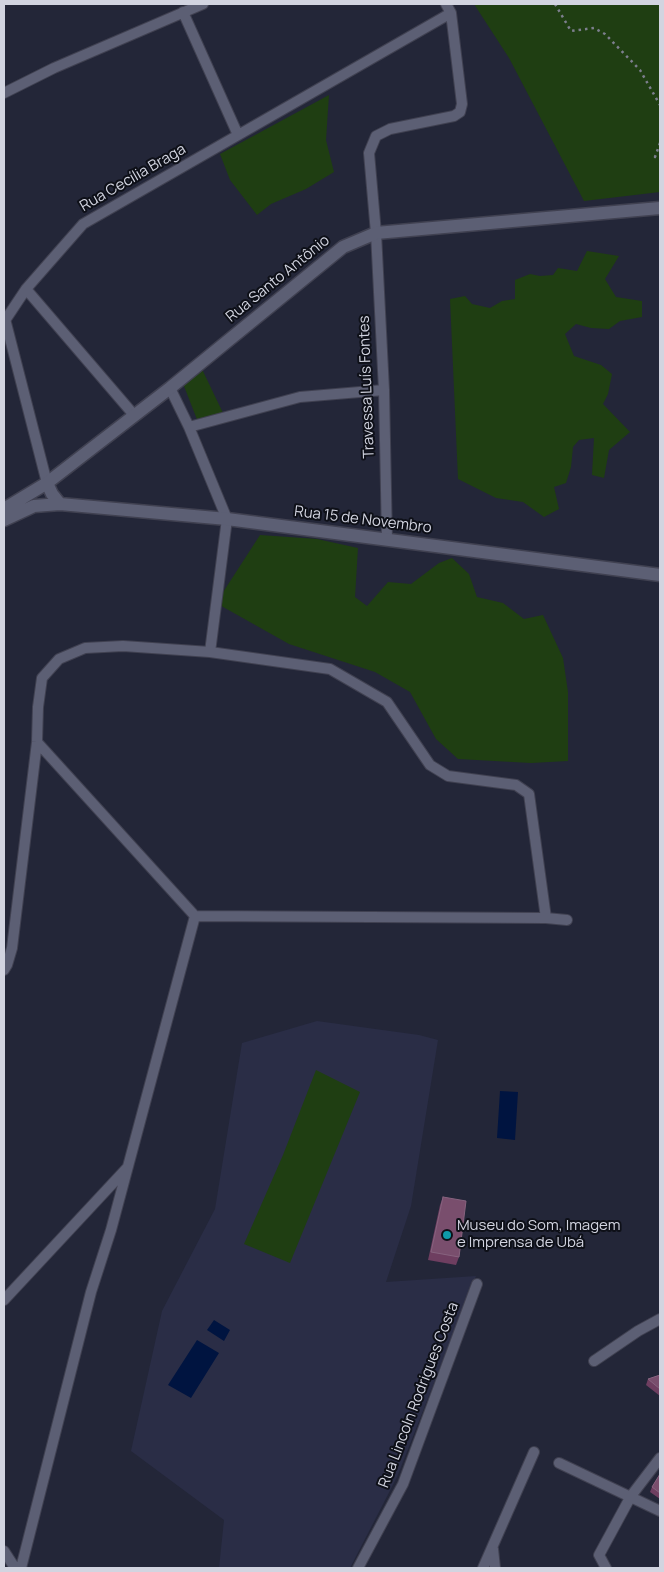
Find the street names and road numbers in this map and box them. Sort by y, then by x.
street label: Rua Cecília Braga [77,140,189,216]
street label: Rua Santo Antônio [223,232,333,326]
street label: Travessa Luís Fontes [356,315,378,459]
street label: Rua 15 de Novembro [293,503,433,537]
street label: Rua Lincoln Rodrigues Costa [375,1300,463,1490]

